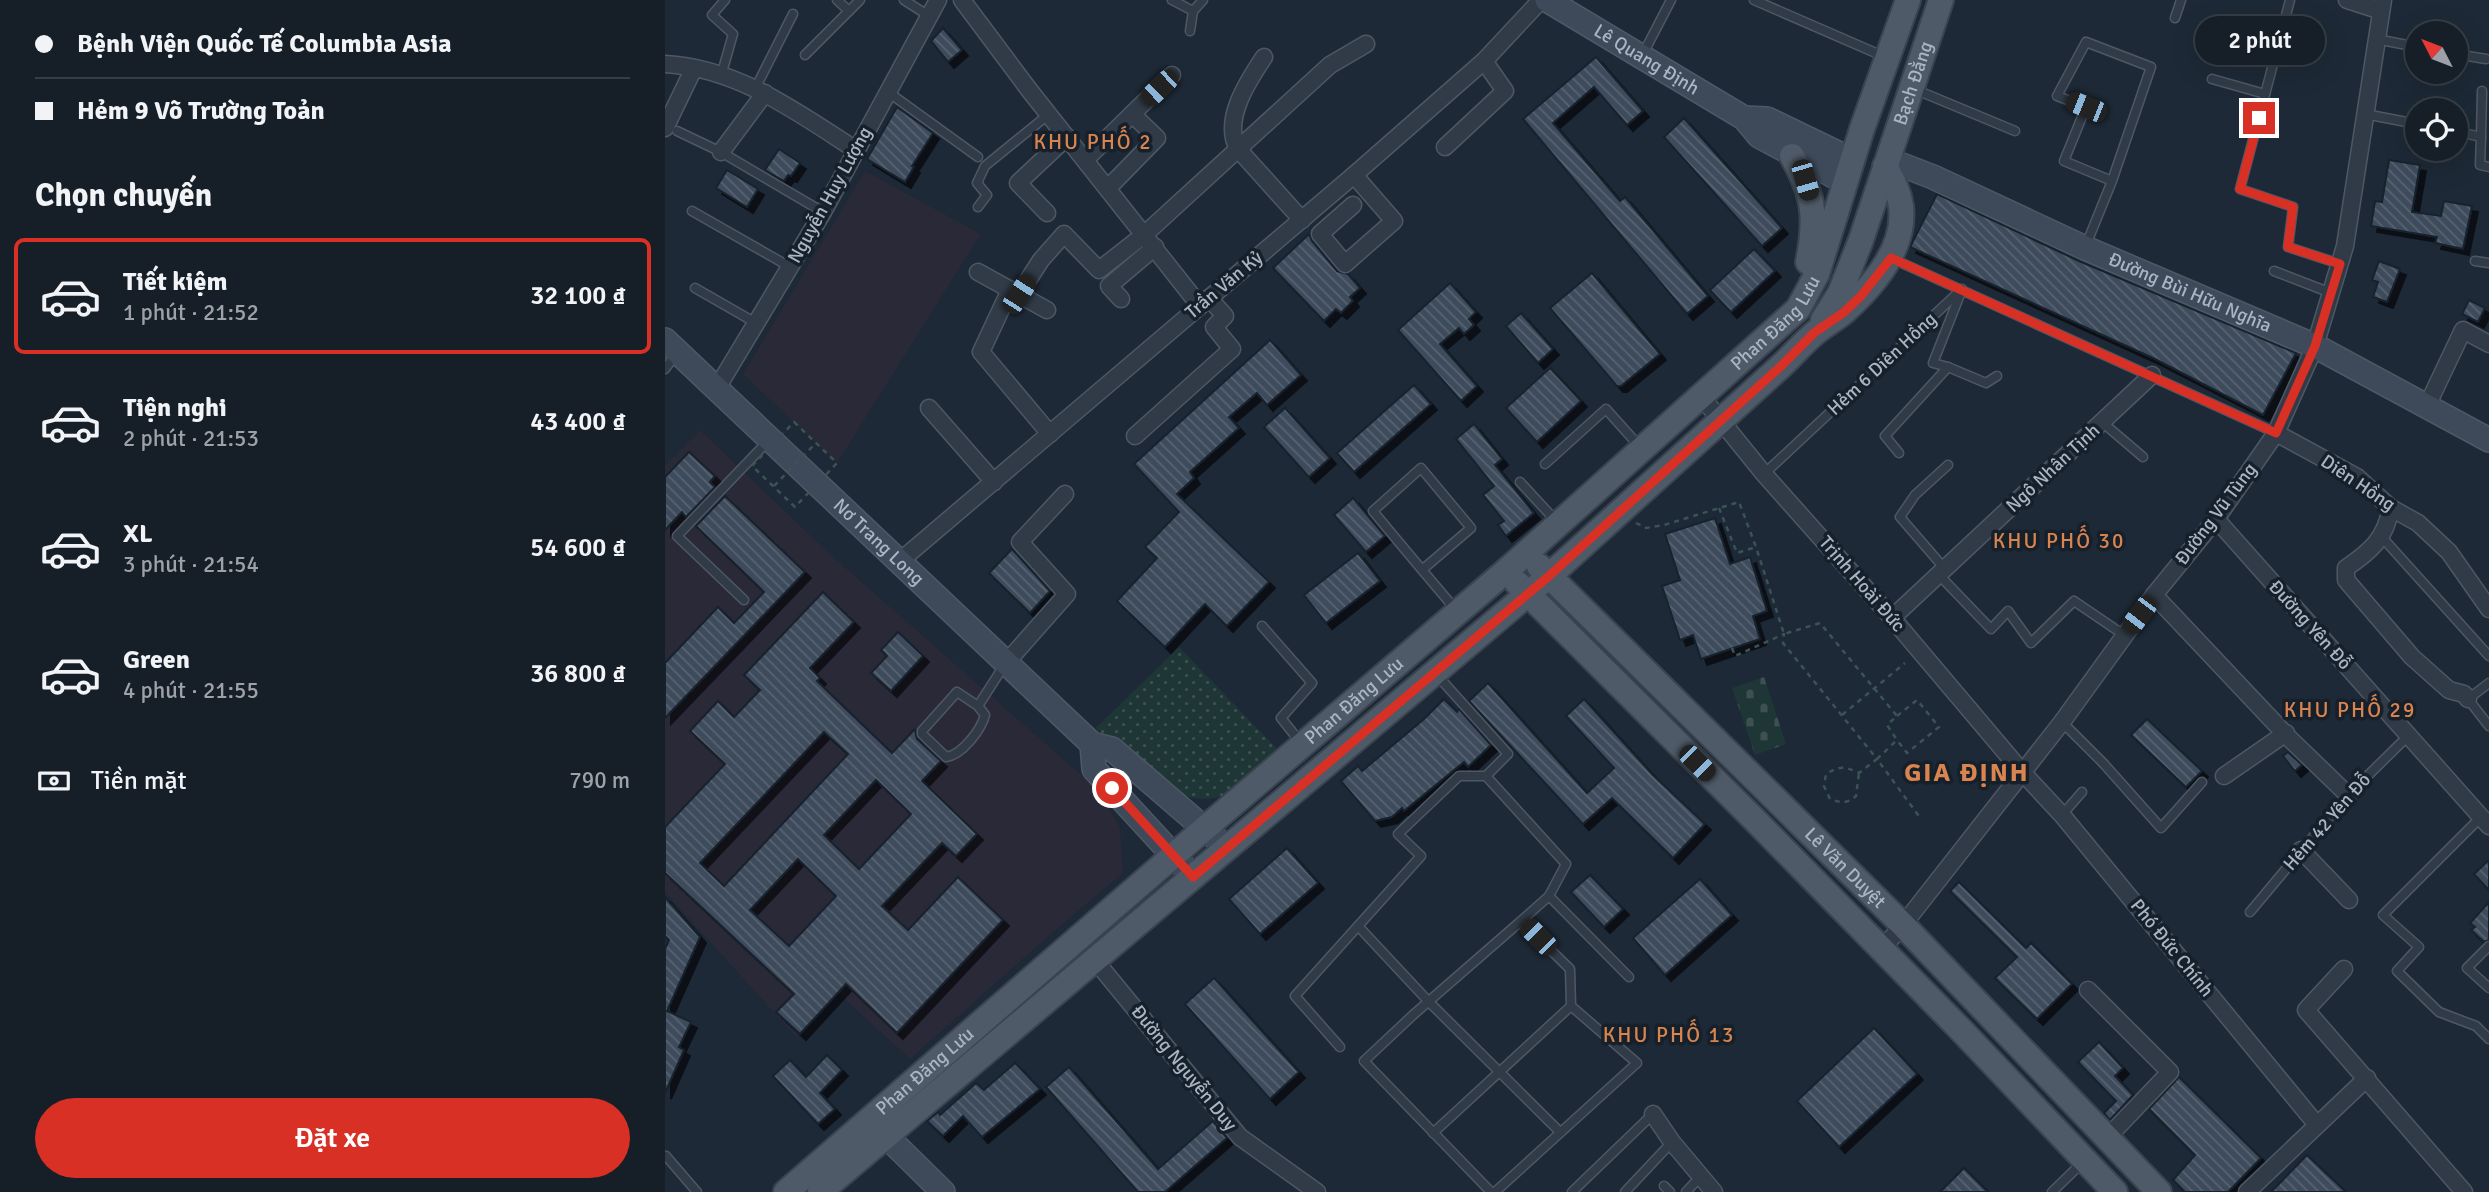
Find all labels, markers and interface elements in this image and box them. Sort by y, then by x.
callout: 2 phút [2194,17,2324,66]
street label: Lê Quang Định [1589,19,1704,100]
north arrow [2405,21,2467,84]
map controls [2405,21,2468,161]
text: 2 phút [2228,26,2292,55]
text: Bệnh Viện Quốc Tế Columbia Asia [77,28,452,60]
street label: Bạch Đằng [1888,38,1938,128]
car [1137,66,1182,110]
car [2063,89,2110,125]
text: Hẻm 9 Võ Trường Toản [77,95,325,127]
button: locate [2405,98,2468,161]
route end [2243,102,2275,134]
street label: Nguyễn Huy Lượng [783,122,877,268]
district label: KHU PHỐ 2 [1033,125,1153,155]
car [1790,157,1821,203]
text: Chọn chuyến [35,176,212,215]
street label: Trần Văn Kỷ [1180,246,1268,324]
street label: Đường Bùi Hữu Nghĩa [2105,247,2275,338]
icon: car [39,265,102,328]
text: Tiết kiệm [123,266,228,298]
car [999,271,1040,317]
street label: Phan Đăng Lưu [1726,271,1826,376]
text: 32 100 ₫ [530,280,626,312]
text: 1 phút · 21:52 [123,298,259,327]
street label: Hẻm 6 Diên Hồng [1822,307,1942,421]
icon: car [39,391,102,454]
text: Tiện nghi [123,392,227,424]
text: 43 400 ₫ [530,406,626,438]
street label: Ngô Nhân Tịnh [2001,418,2105,518]
text: 2 phút · 21:53 [123,424,259,453]
street label: Diên Hồng [2316,449,2400,517]
street label: Đường Vũ Tùng [2170,458,2262,570]
street label: Nơ Trang Long [828,493,929,591]
icon: car [39,517,102,580]
text: XL [123,518,153,550]
district label: KHU PHỐ 30 [1993,524,2125,554]
street label: Trịnh Hoài Đức [1814,531,1910,637]
text: 54 600 ₫ [530,532,626,564]
text: 3 phút · 21:54 [123,550,259,579]
street label: Đường Yên Đỗ [2263,575,2357,675]
car [2118,592,2161,638]
icon: car [39,643,102,706]
text: Green [123,644,190,676]
street label: Phan Đăng Lưu [1300,652,1408,750]
text: 36 800 ₫ [530,658,626,690]
text: 4 phút · 21:55 [123,676,259,705]
district label: KHU PHỐ 29 [2284,693,2416,723]
car [1675,741,1720,785]
district label: GIA ĐỊNH [1904,757,2030,789]
icon: cash [35,762,73,800]
text: Tiền mặt [91,765,186,797]
text: 790 m [569,766,630,795]
street label: Hẻm 42 Yên Đỗ [2278,768,2376,876]
route start [1096,772,1128,804]
street label: Lê Văn Duyệt [1799,823,1891,914]
street label: Phó Đức Chính [2125,894,2219,1002]
car [1516,915,1561,959]
street label: Đường Nguyễn Duy [1126,1000,1242,1136]
district label: KHU PHỐ 13 [1603,1018,1735,1048]
street label: Phan Đăng Lưu [871,1022,979,1121]
button: Đặt xe [35,1098,630,1178]

